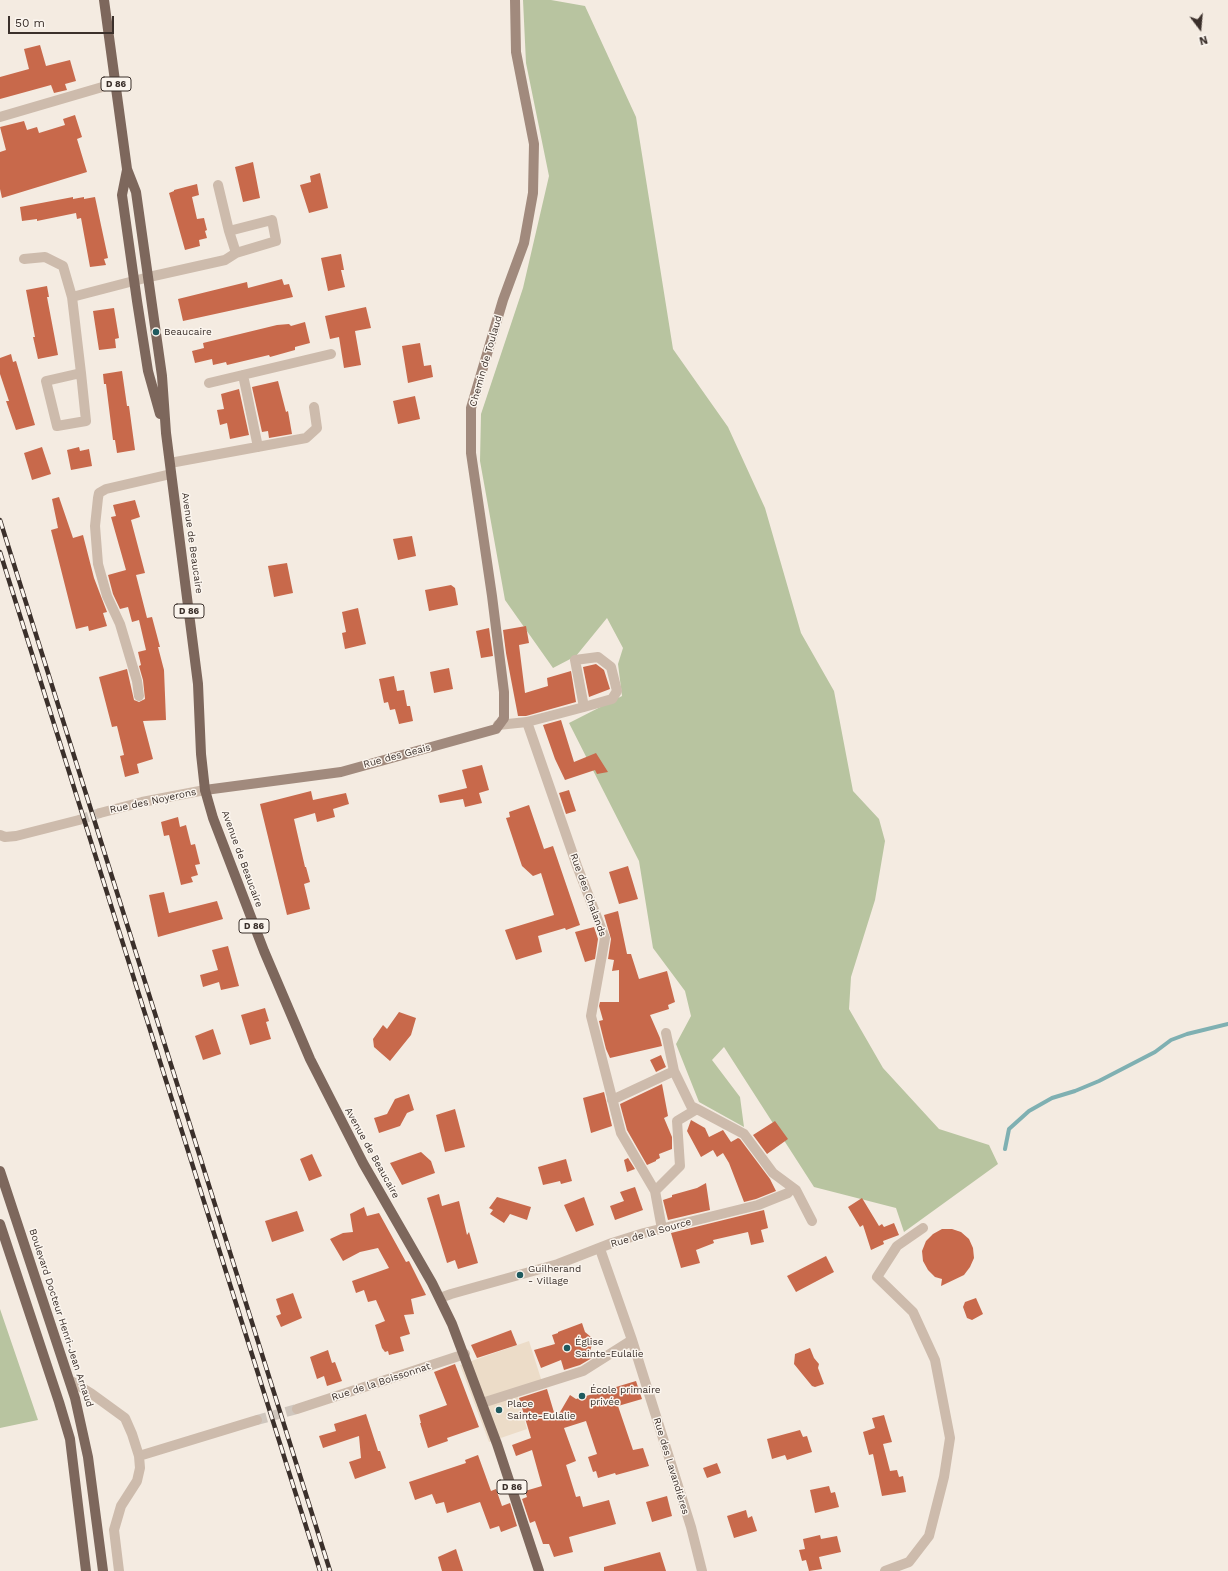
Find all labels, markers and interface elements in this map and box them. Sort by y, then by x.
scale bar [10,8,116,34]
north arrow [1180,8,1220,48]
text: 50 m [15,16,45,30]
text: N [1198,33,1209,47]
road number: D 86 [101,77,131,91]
street label: Chemin de Toulaud [467,314,505,408]
place label: Beaucaire [164,326,212,338]
marker: Beaucaire [151,327,161,337]
street label: Avenue de Beaucaire [179,492,205,594]
road number: D 86 [174,604,204,618]
street label: Rue des Geais [362,741,432,771]
street label: Rue des Noyerons [109,786,197,816]
street label: Avenue de Beaucaire [219,809,265,909]
street label: Rue des Chalands [567,852,609,938]
road number: D 86 [239,919,269,933]
street label: Avenue de Beaucaire [342,1105,402,1201]
street label: Rue de la Source [609,1216,693,1250]
street label: Boulevard Docteur Henri-Jean Arnaud [26,1227,96,1409]
place label: Guilherand - Village [528,1263,581,1286]
marker: Guilherand - Village [515,1270,525,1280]
place label: Église Sainte-Eulalie [575,1336,643,1360]
marker: Église Sainte-Eulalie [562,1343,572,1353]
street label: Rue de la Boissonnat [330,1360,432,1404]
place label: École primaire privée [590,1384,661,1408]
marker: École primaire privée [577,1391,587,1401]
place label: Place Sainte-Eulalie [507,1398,575,1422]
marker: Place Sainte-Eulalie [494,1405,504,1415]
street label: Rue des Lavandières [651,1416,691,1516]
road number: D 86 [497,1480,527,1494]

